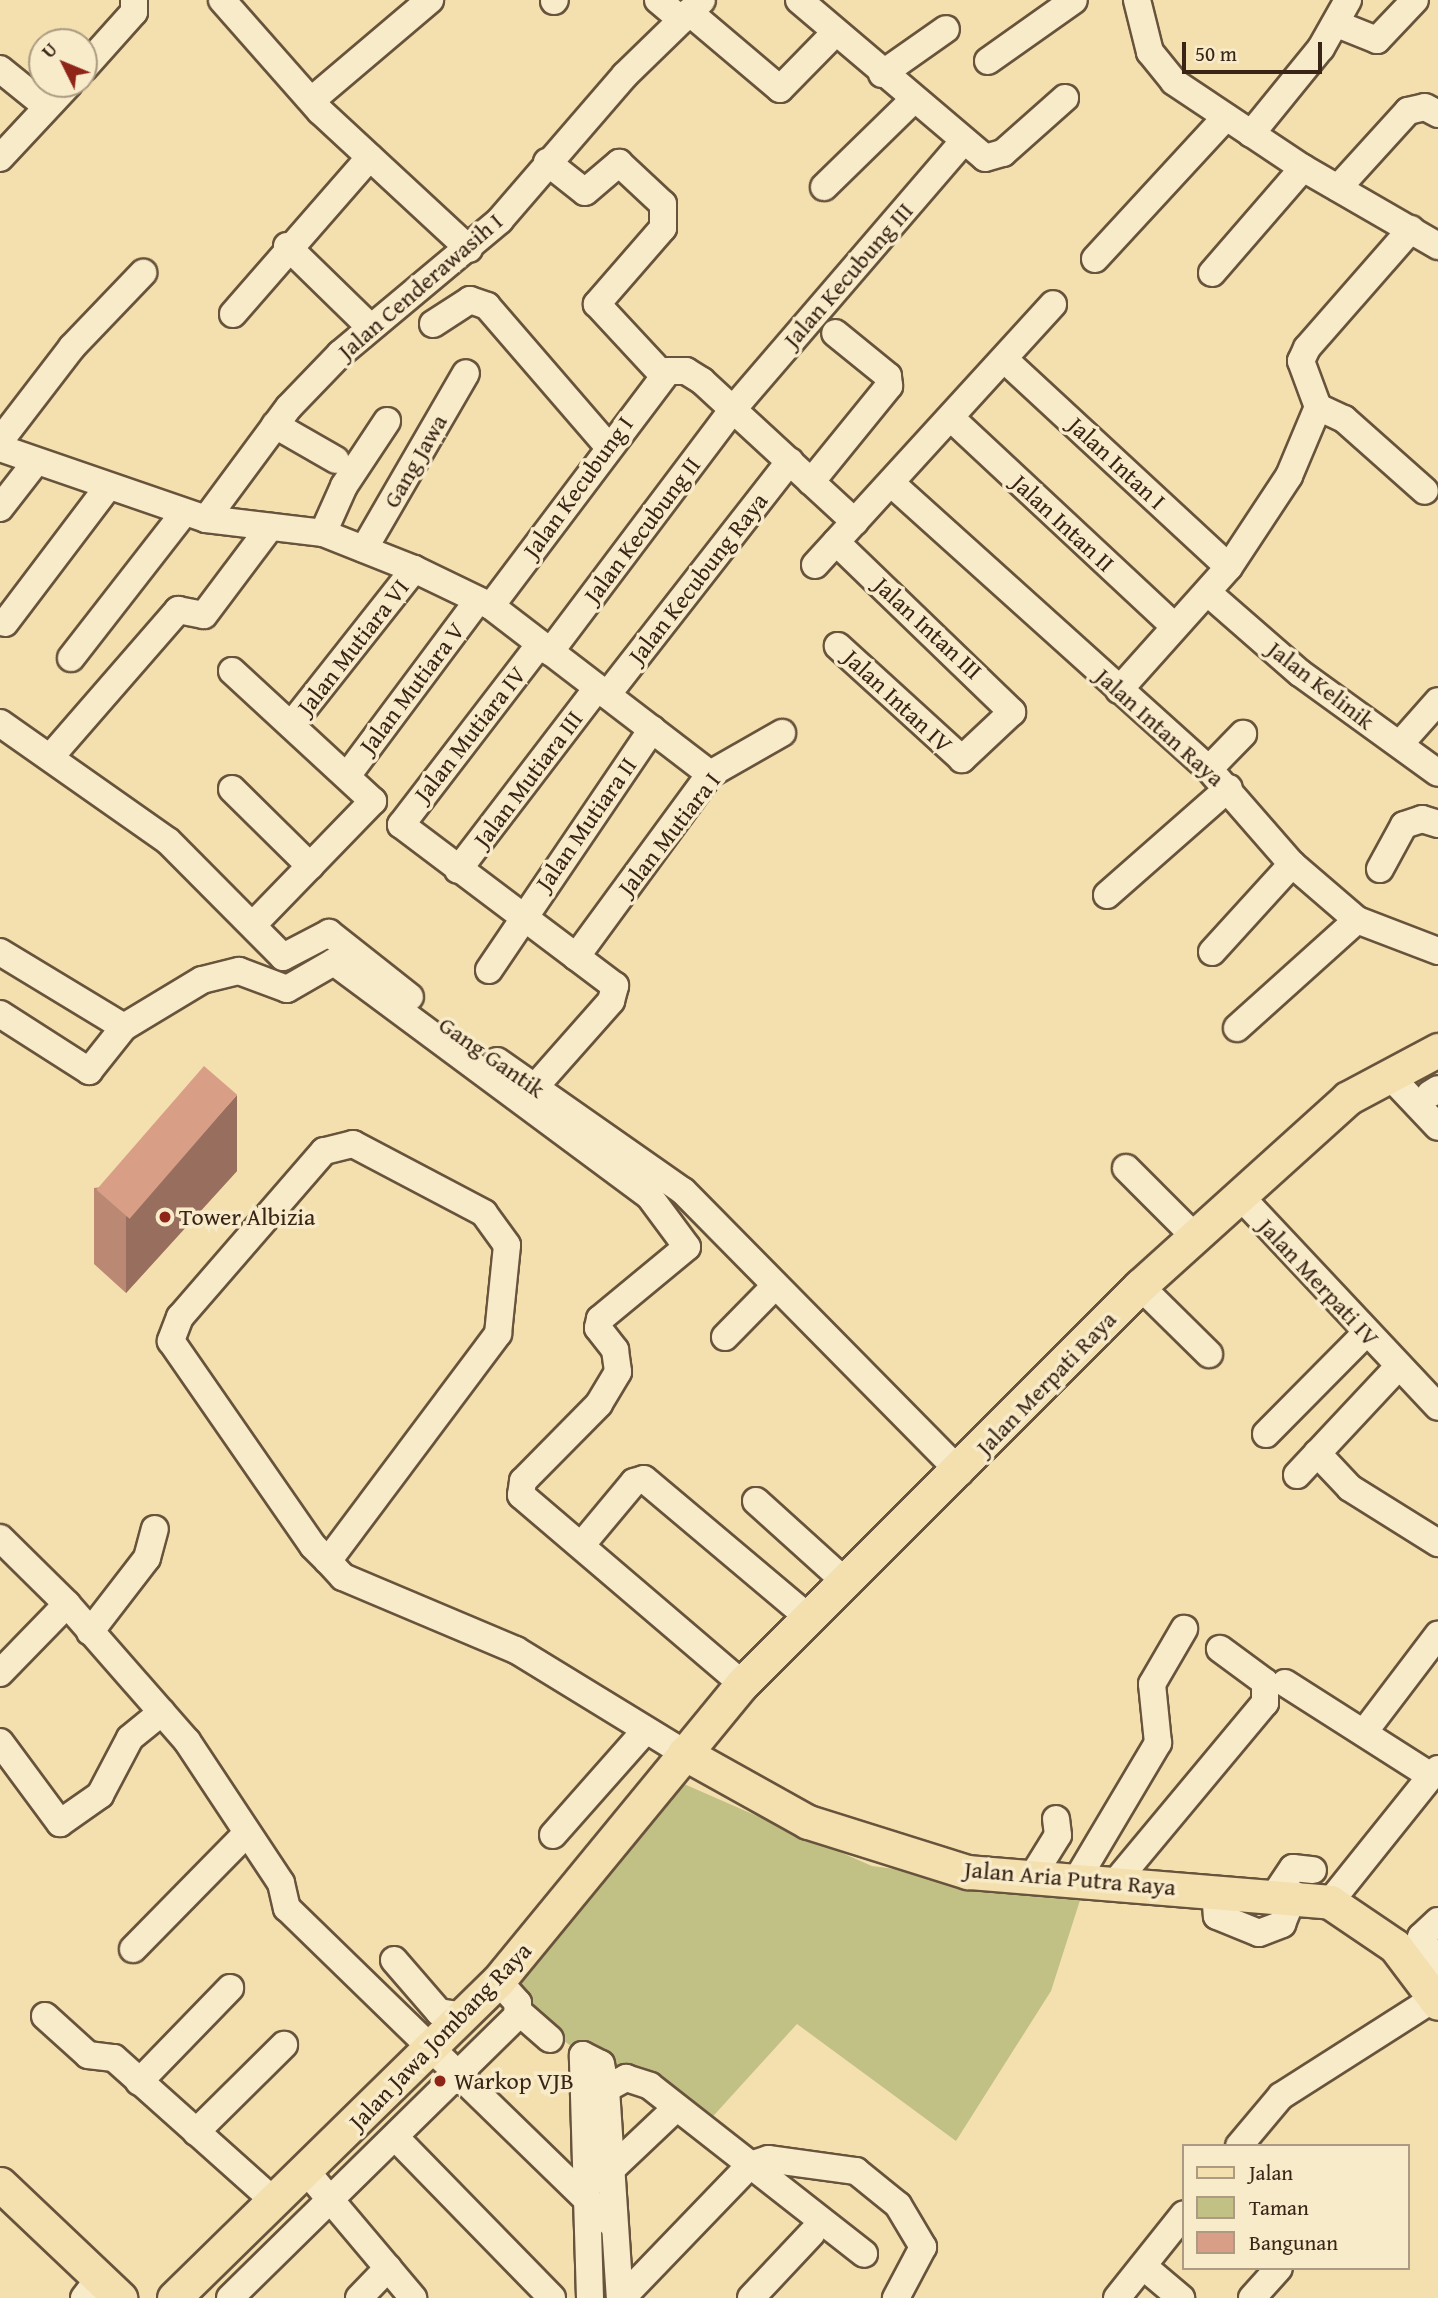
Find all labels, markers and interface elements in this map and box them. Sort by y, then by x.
north arrow [28,28,98,98]
scale bar [1186,28,1326,72]
text: U [34,36,64,64]
text: 50 m [1195,38,1237,69]
street label: Jalan Kecubung III [777,196,919,354]
street label: Jalan Cenderawasih I [332,207,508,365]
street label: Gang Jawa [377,409,453,513]
street label: Jalan Kecubung I [517,410,639,564]
street label: Jalan Intan I [1062,411,1172,515]
street label: Jalan Kecubung II [578,451,706,609]
street label: Jalan Intan II [1006,468,1120,578]
street label: Jalan Kecubung Raya [622,487,774,669]
street label: Jalan Intan III [868,571,988,685]
street label: Jalan Mutiara VI [291,573,415,721]
street label: Jalan Mutiara V [353,617,471,759]
street label: Jalan Kelinik [1262,635,1380,735]
street label: Jalan Intan IV [838,643,958,759]
street label: Jalan Mutiara IV [408,660,532,808]
street label: Jalan Intan Raya [1090,662,1230,792]
street label: Jalan Mutiara III [467,705,589,853]
street label: Jalan Mutiara II [529,752,643,896]
street label: Jalan Mutiara I [612,767,726,901]
street label: Gang Gantik [434,1010,550,1104]
place label: Tower Albizia [179,1203,315,1231]
marker: Tower Albizia [157,1209,173,1225]
street label: Jalan Merpati IV [1252,1212,1386,1352]
street label: Jalan Merpati Raya [970,1305,1122,1461]
street label: Jalan Aria Putra Raya [963,1854,1177,1902]
street label: Jalan Jawa Jombang Raya [343,1936,537,2136]
place label: Warkop VJB [454,2067,574,2095]
marker: Warkop VJB [432,2073,448,2089]
legend [1182,2144,1410,2270]
text: Jalan [1249,2157,1293,2188]
text: Taman [1249,2192,1309,2223]
text: Bangunan [1249,2227,1338,2258]

